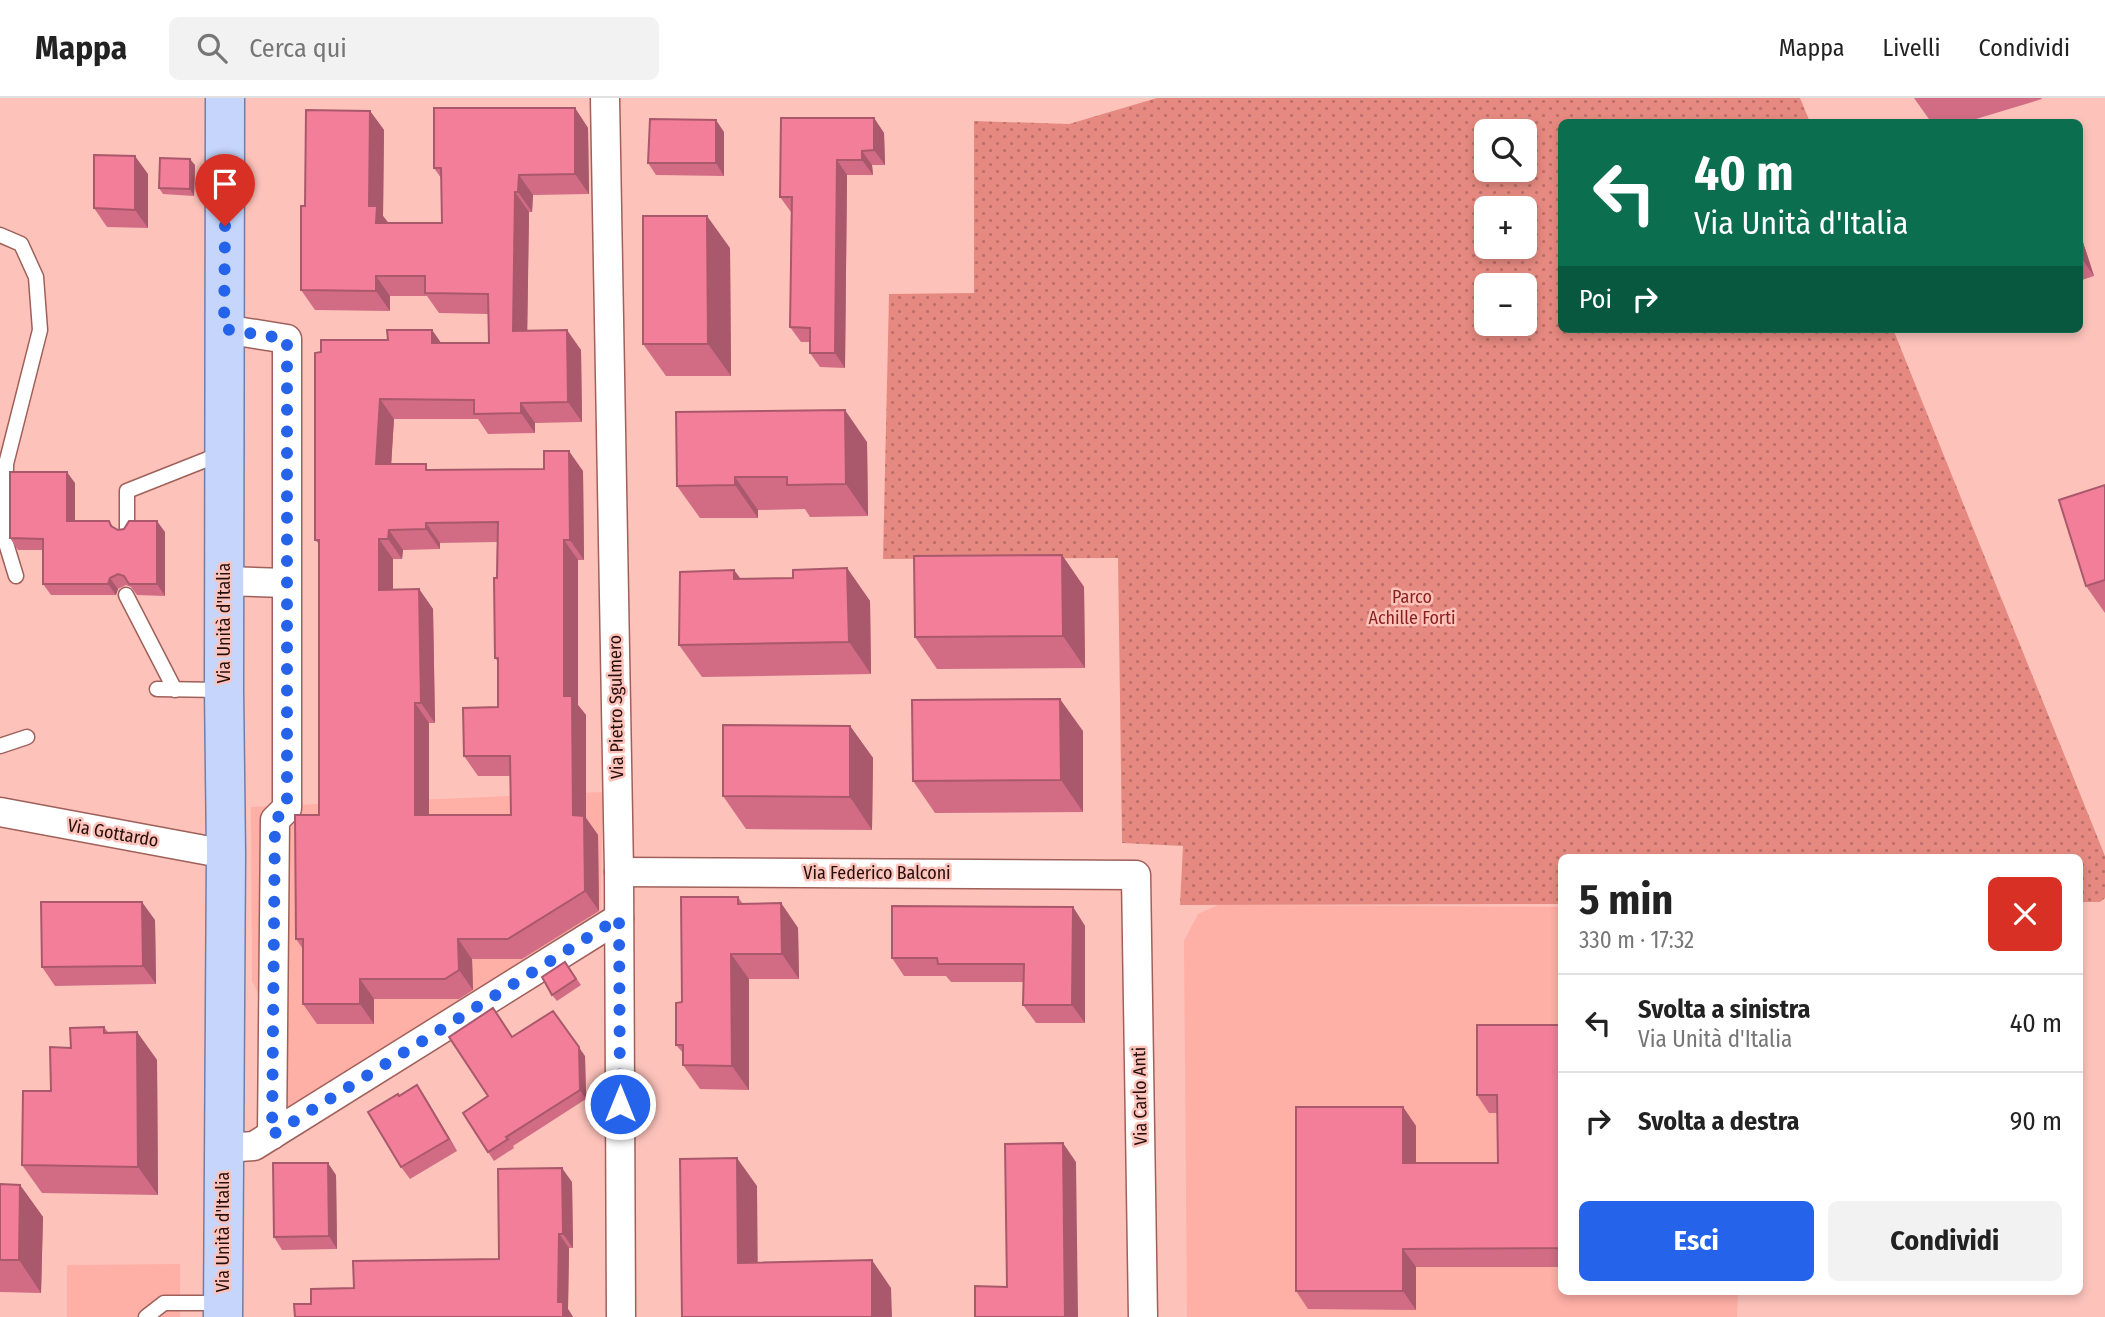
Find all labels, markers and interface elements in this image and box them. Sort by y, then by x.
search box [169,17,659,80]
text: Mappa [35,28,127,68]
icon: search [193,29,231,67]
text: Cerca qui [249,33,347,64]
text: Mappa [1779,34,1845,62]
text: Livelli [1883,34,1940,62]
text: Condividi [1978,34,2070,62]
map controls [1474,119,1537,336]
button: search [1474,119,1537,182]
text: 40 m [1694,144,1794,203]
icon: left [1579,147,1670,238]
pin [195,154,255,226]
icon: arrive [206,165,244,203]
button: + [1474,196,1537,259]
text: Via Unità d'Italia [1694,204,1909,242]
button: − [1474,273,1537,336]
icon: right [1626,280,1664,318]
text: Poi [1579,284,1612,315]
street label: Via Unità d'Italia [213,562,235,683]
park label: Parco Achille Forti [1368,586,1456,629]
street label: Via Pietro Sgulmero [604,635,628,779]
street label: Via Gottardo [66,814,160,852]
street label: Via Federico Balconi [803,862,951,884]
text: 5 min [1579,875,1673,925]
button: close [1988,877,2062,951]
text: 330 m · 17:32 [1579,926,1694,954]
text: Svolta a sinistra [1638,994,1810,1025]
icon: left [1579,1004,1617,1042]
text: 40 m [2010,1008,2062,1039]
text: Via Unità d'Italia [1638,1025,1792,1053]
street label: Via Carlo Anti [1128,1047,1152,1145]
position arrow [583,1067,657,1141]
icon: right [1579,1102,1617,1140]
text: Svolta a destra [1638,1106,1799,1137]
text: 90 m [2010,1106,2062,1137]
street label: Via Unità d'Italia [212,1171,234,1292]
button: Esci [1579,1201,1814,1281]
button: Condividi [1828,1201,2062,1281]

